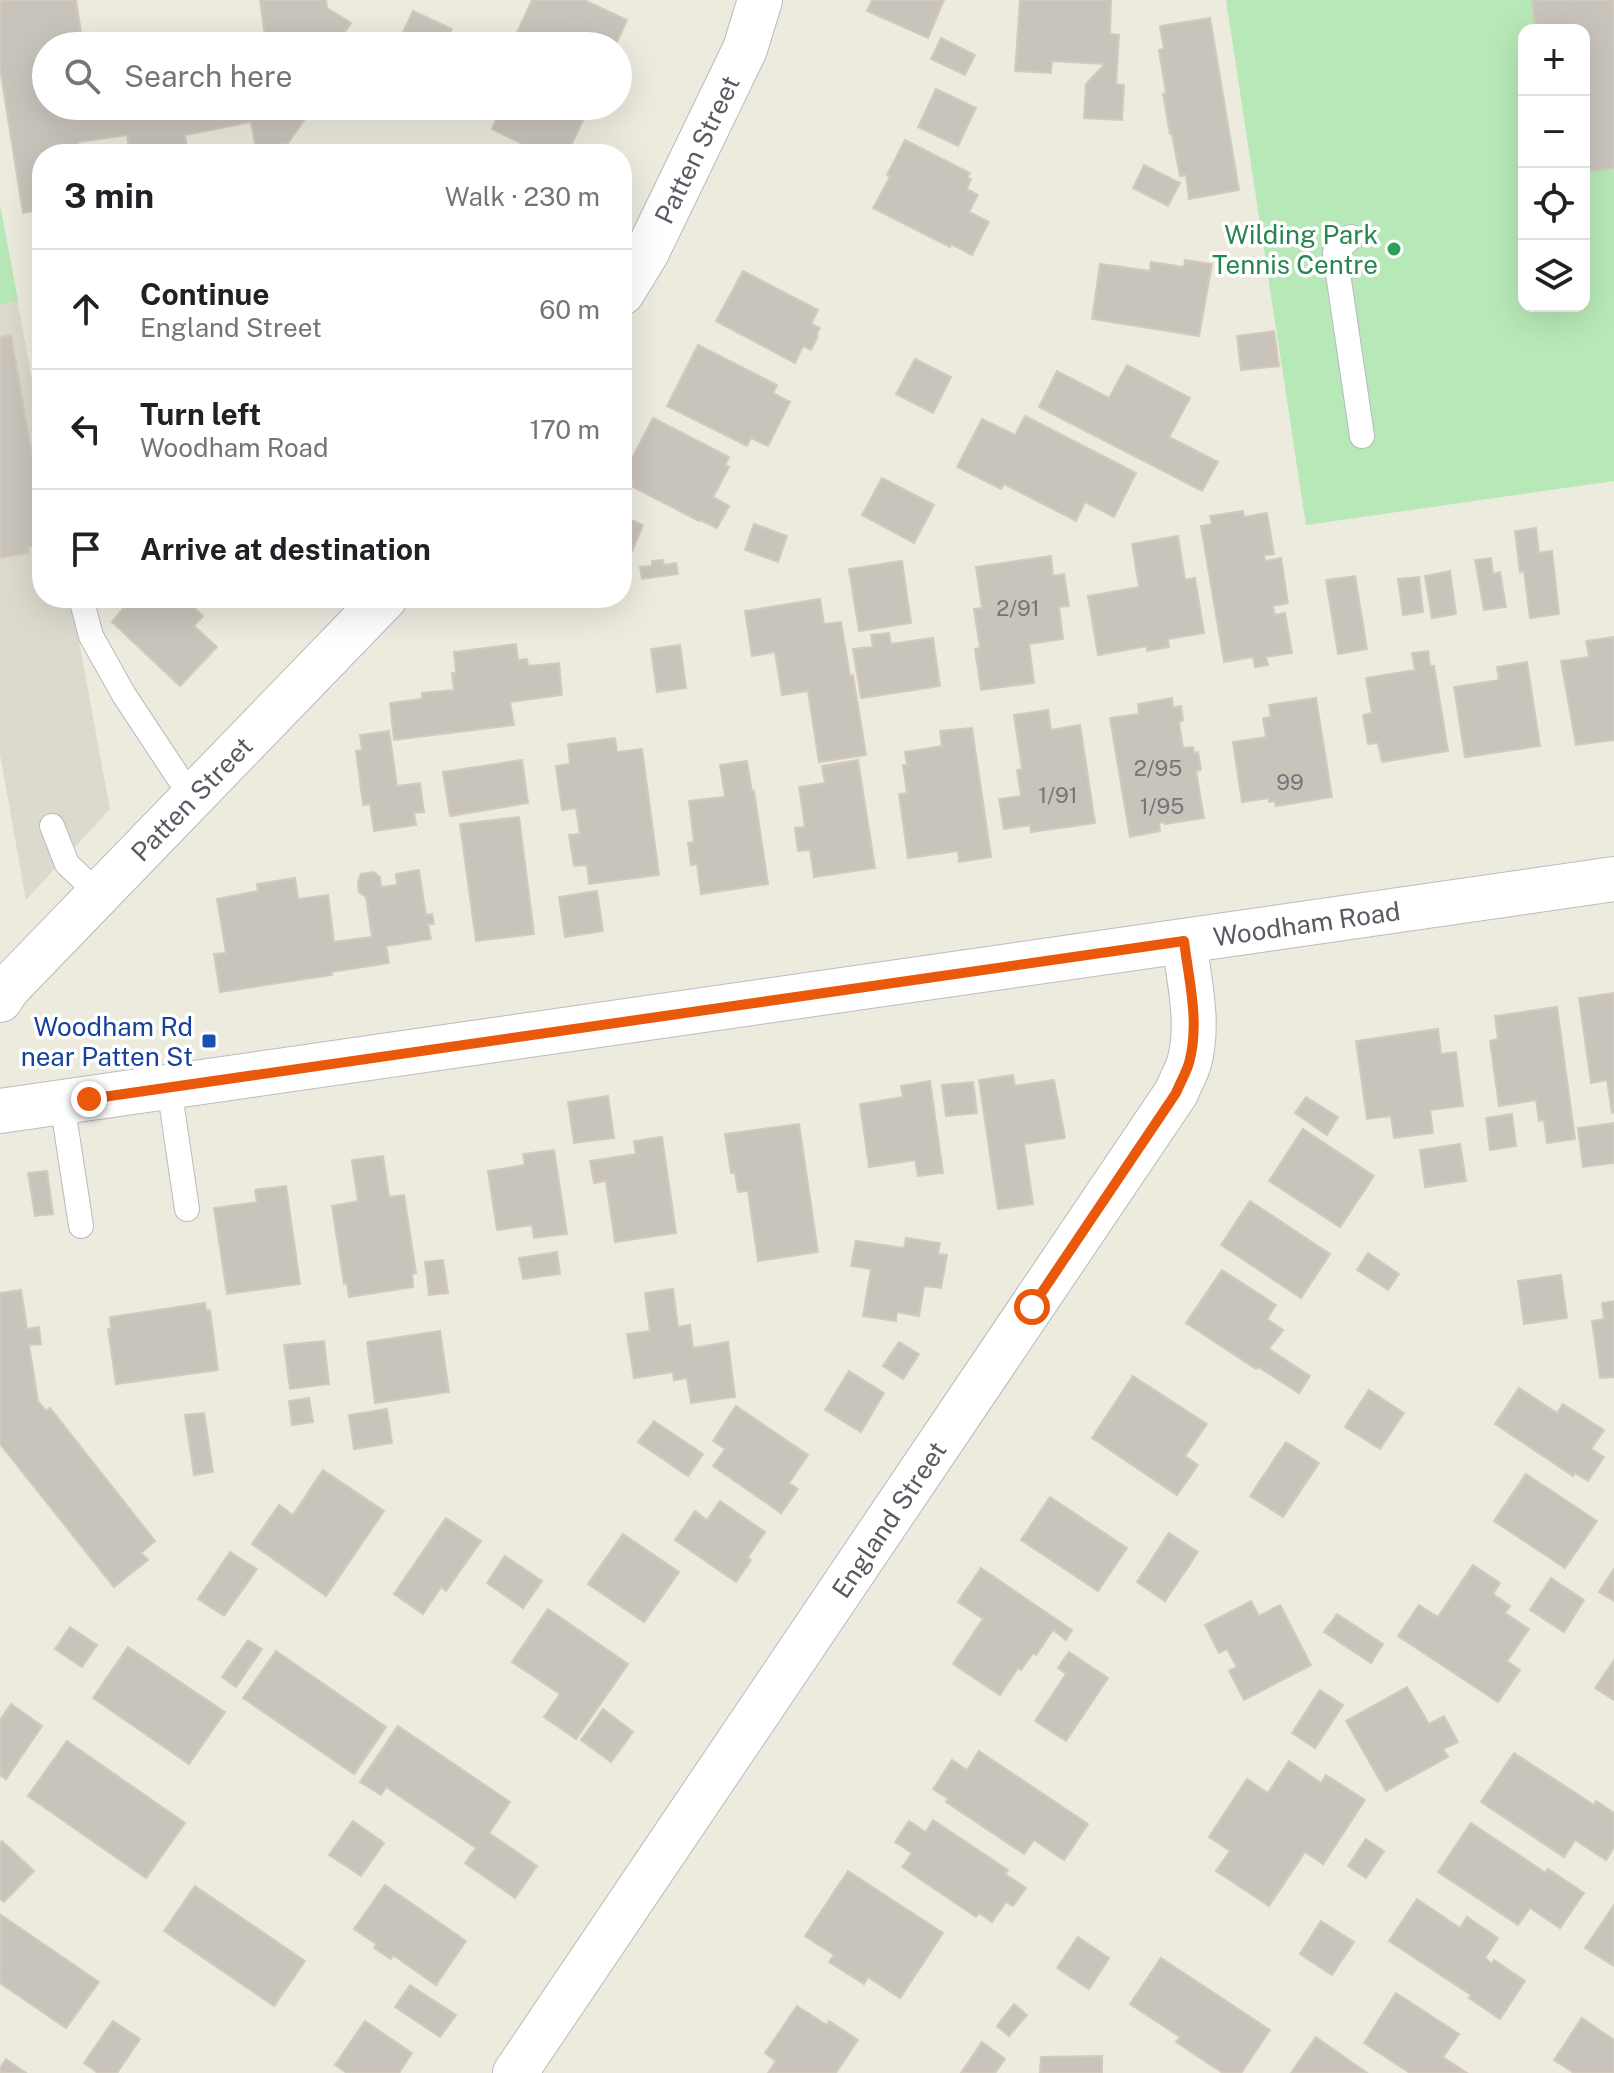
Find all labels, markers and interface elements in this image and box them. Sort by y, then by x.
map controls [1518,24,1590,312]
button: + [1518,24,1590,96]
search box [32,32,632,120]
icon: search [60,54,104,98]
text: Search here [124,58,292,94]
street label: Patten Street [648,70,745,229]
button: − [1518,96,1590,168]
button: locate [1518,168,1590,240]
text: 3 min [64,176,154,216]
text: Walk · 230 m [445,181,600,212]
place label: Wilding Park Tennis Centre [1212,219,1378,280]
marker: Wilding Park Tennis Centre [1385,240,1403,258]
button: layers [1518,240,1590,312]
text: Continue [140,276,270,312]
icon: ahead [64,287,108,331]
text: 60 m [539,294,600,325]
text: England Street [140,312,322,343]
text: Turn left [140,396,261,432]
icon: left [64,407,108,451]
text: 170 m [530,414,600,445]
text: Woodham Road [140,432,328,463]
icon: arrive [64,527,108,571]
text: Arrive at destination [140,531,431,567]
house number: 2/91 [996,595,1040,621]
street label: Patten Street [124,730,258,867]
house number: 2/95 [1134,755,1182,781]
house number: 99 [1276,769,1304,795]
house number: 1/91 [1038,782,1078,808]
house number: 1/95 [1140,793,1184,819]
street label: Woodham Road [1211,894,1402,952]
place label: Woodham Rd near Patten St [21,1011,193,1072]
marker: Woodham Rd near Patten St [200,1032,218,1050]
route end [71,1081,107,1117]
route start [1014,1289,1050,1325]
street label: England Street [825,1435,952,1603]

